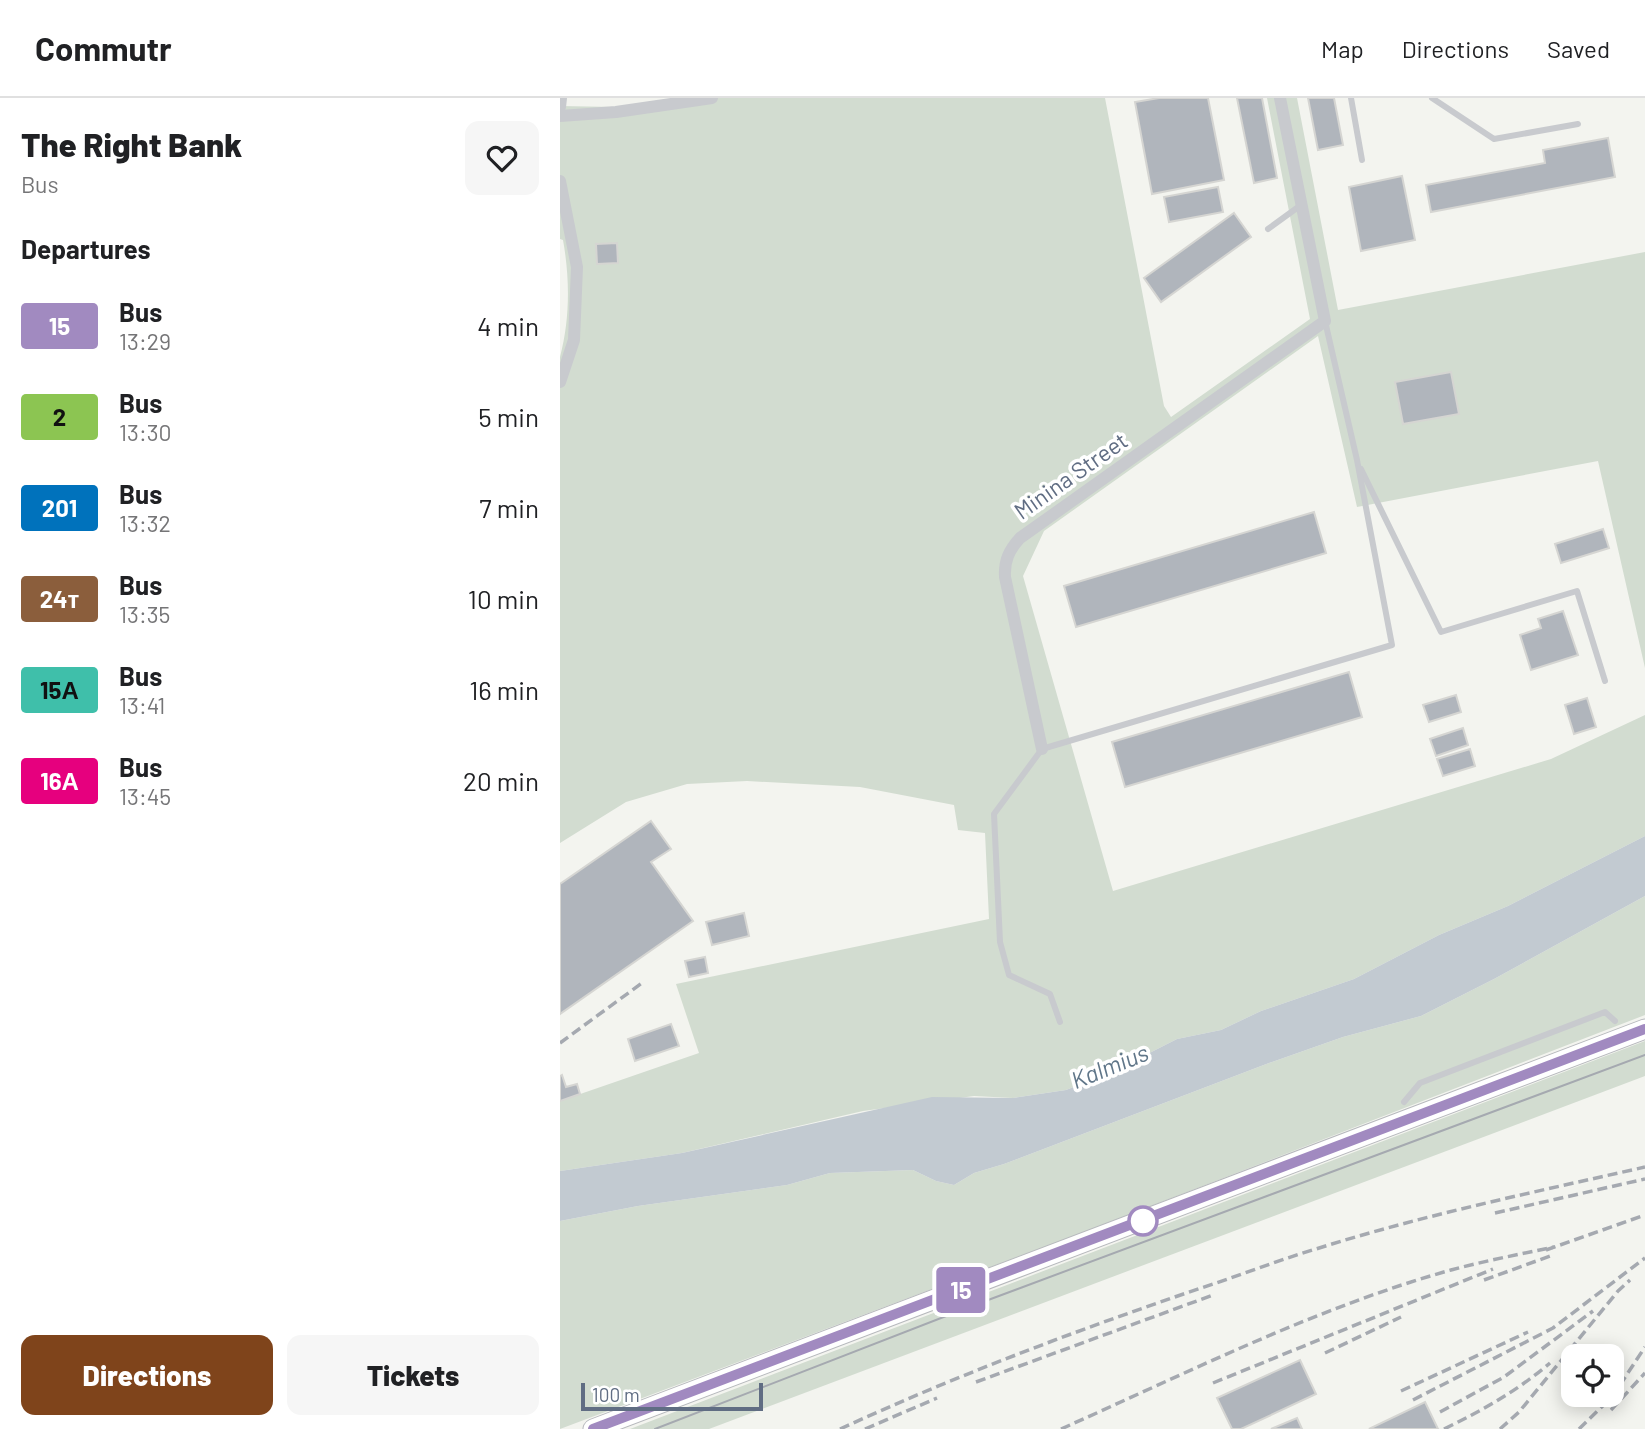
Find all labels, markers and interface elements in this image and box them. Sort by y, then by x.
text: Commutr [35,28,172,68]
text: Map [1321,34,1364,63]
text: Directions [1402,34,1509,63]
text: Saved [1547,34,1610,63]
button: heart [465,121,539,195]
text: The Right Bank [21,124,242,164]
text: Bus [21,170,59,198]
text: Departures [21,233,151,264]
text: Bus [119,296,162,327]
text: 4 min [477,310,539,341]
text: 15 [49,311,70,340]
text: 13:29 [119,327,171,355]
text: Bus [119,387,162,418]
text: 5 min [478,401,539,432]
text: 2 [53,402,66,431]
text: 13:30 [119,418,172,446]
street label: Minina Street [1008,426,1133,525]
text: Bus [119,478,162,509]
text: 7 min [479,492,539,523]
text: 201 [42,493,77,522]
text: 13:32 [119,509,171,537]
text: Bus [119,569,162,600]
text: 10 min [468,583,539,614]
text: 24т [40,584,79,613]
text: 13:35 [119,600,170,628]
text: Bus [119,660,162,691]
text: 16 min [469,674,539,705]
text: 15А [40,675,79,704]
text: 13:41 [119,691,165,719]
text: Bus [119,751,162,782]
text: 20 min [463,765,539,796]
text: 16А [40,766,79,795]
text: 13:45 [119,782,171,810]
water label: Kalmius [1067,1037,1152,1094]
unlabelled marker [1128,1206,1158,1236]
line badge: 15 [930,1267,992,1313]
text: 15 [950,1275,972,1304]
button: Directions [21,1335,273,1415]
button: Tickets [287,1335,539,1415]
map controls [1561,1344,1624,1407]
button: locate [1561,1344,1624,1407]
scale bar [581,1380,763,1412]
text: 100 m [592,1383,640,1406]

